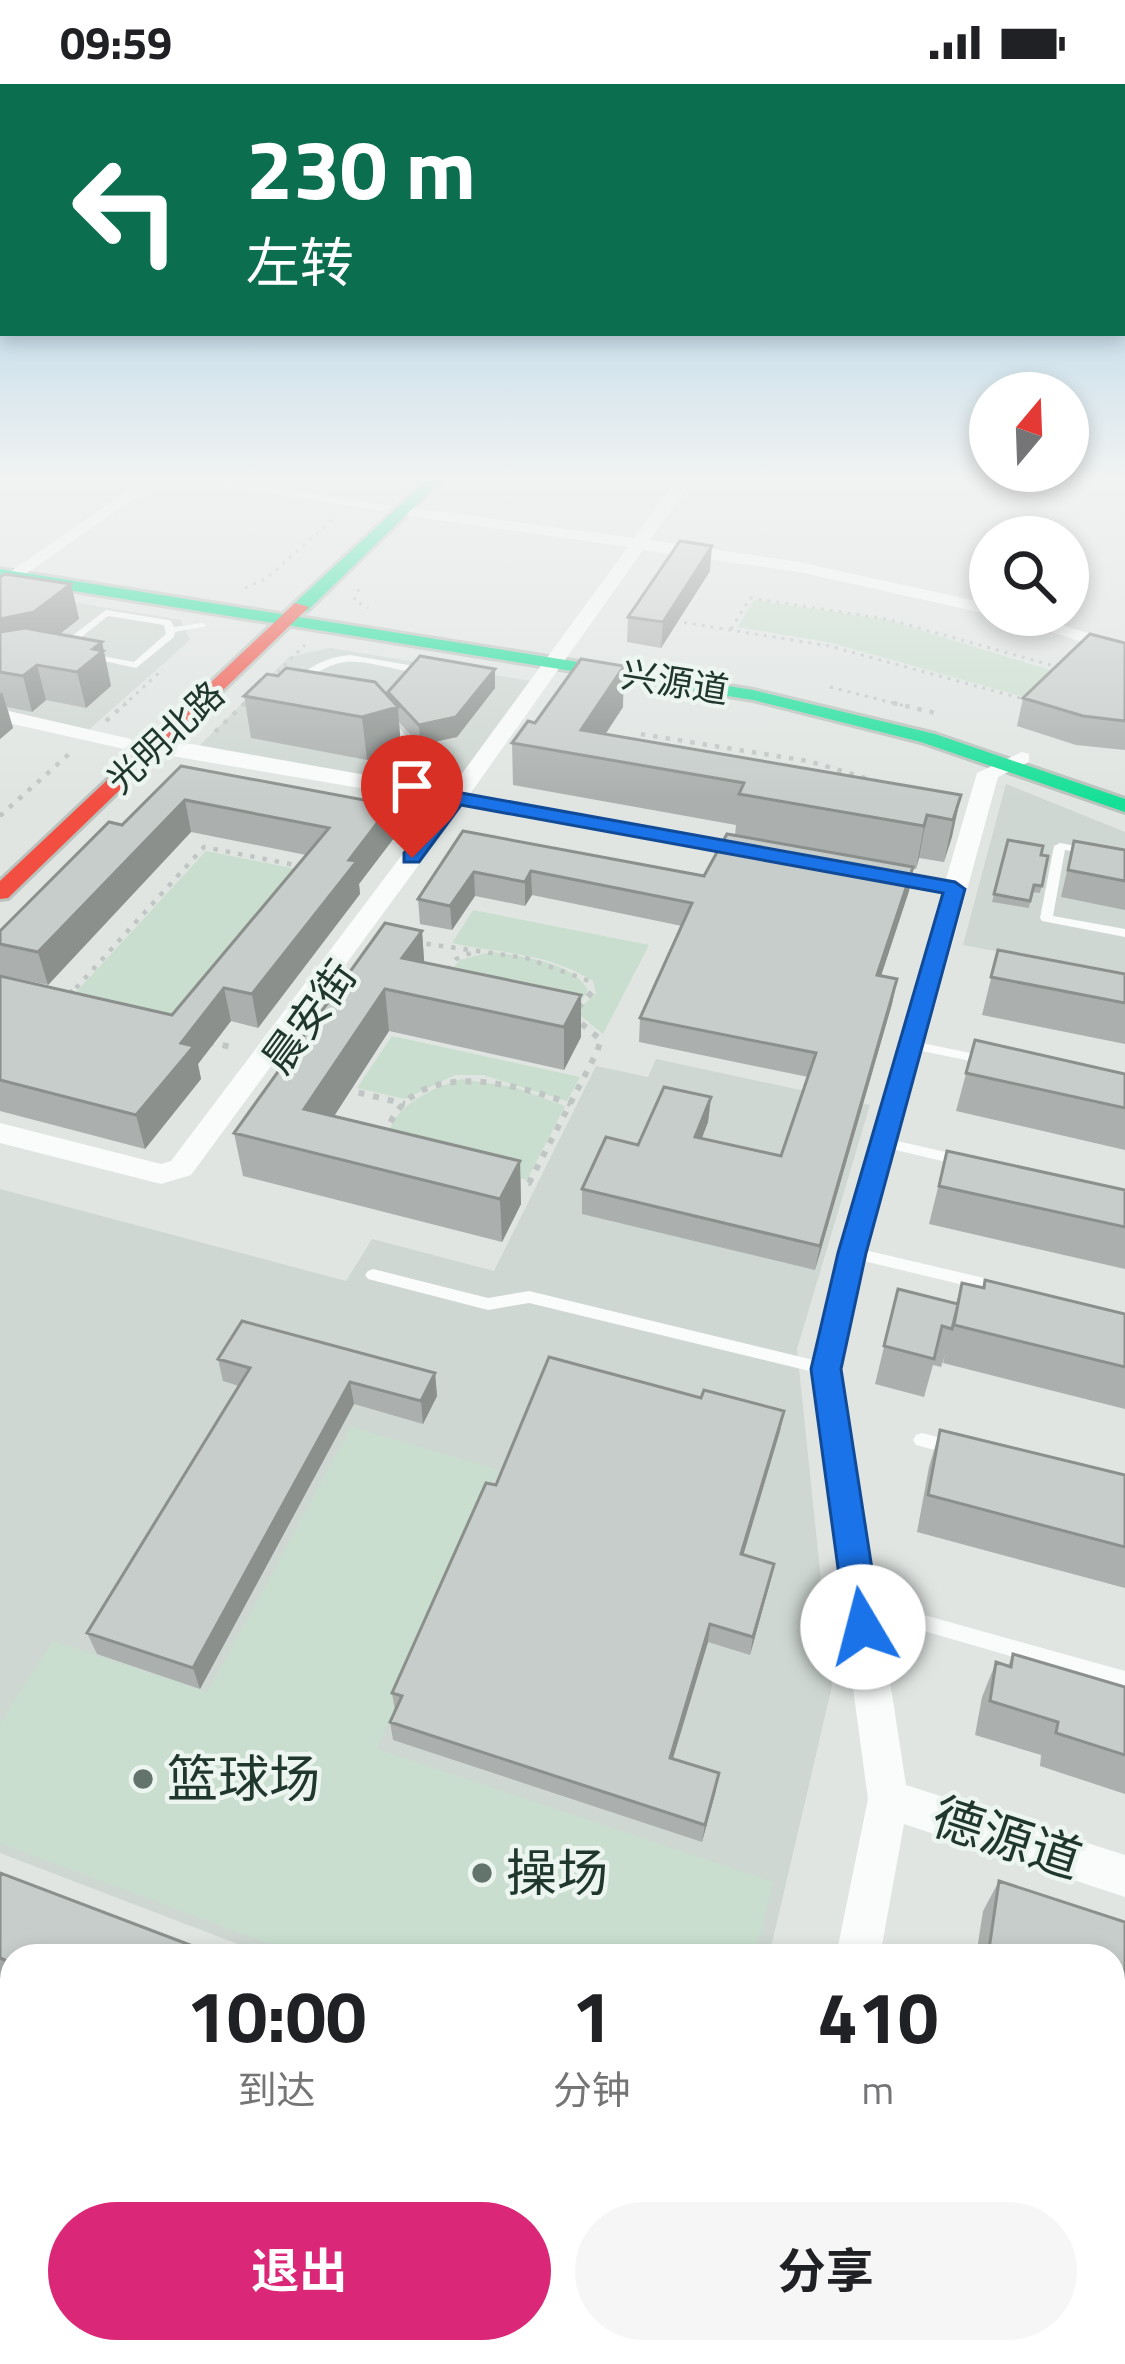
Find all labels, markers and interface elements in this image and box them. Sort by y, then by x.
text: 09:59 [60,8,172,76]
text: 230 m [246,104,476,232]
icon: left [48,132,204,288]
text: 左转 [246,221,354,303]
north arrow [969,372,1089,492]
map controls [969,372,1089,636]
button: search [969,516,1089,636]
street label: 兴源道 [617,646,733,717]
street label: 光明北路 [93,667,236,806]
pin [361,735,463,858]
icon: arrive [379,753,445,819]
street label: 晨安街 [245,947,371,1086]
position arrow [800,1564,926,1690]
place label: 篮球场 [167,1739,320,1817]
marker: 篮球场 [130,1766,156,1792]
street label: 德源道 [922,1776,1092,1898]
place label: 操场 [506,1833,608,1911]
marker: 操场 [469,1860,495,1886]
text: 10:00 [187,1960,366,2070]
text: 1 [572,1960,612,2070]
text: 410 [817,1961,938,2071]
text: 到达 [237,2060,315,2119]
text: 分钟 [553,2060,631,2119]
text: m [862,2060,894,2119]
button: 退出 [48,2202,551,2340]
button: 分享 [575,2202,1077,2340]

